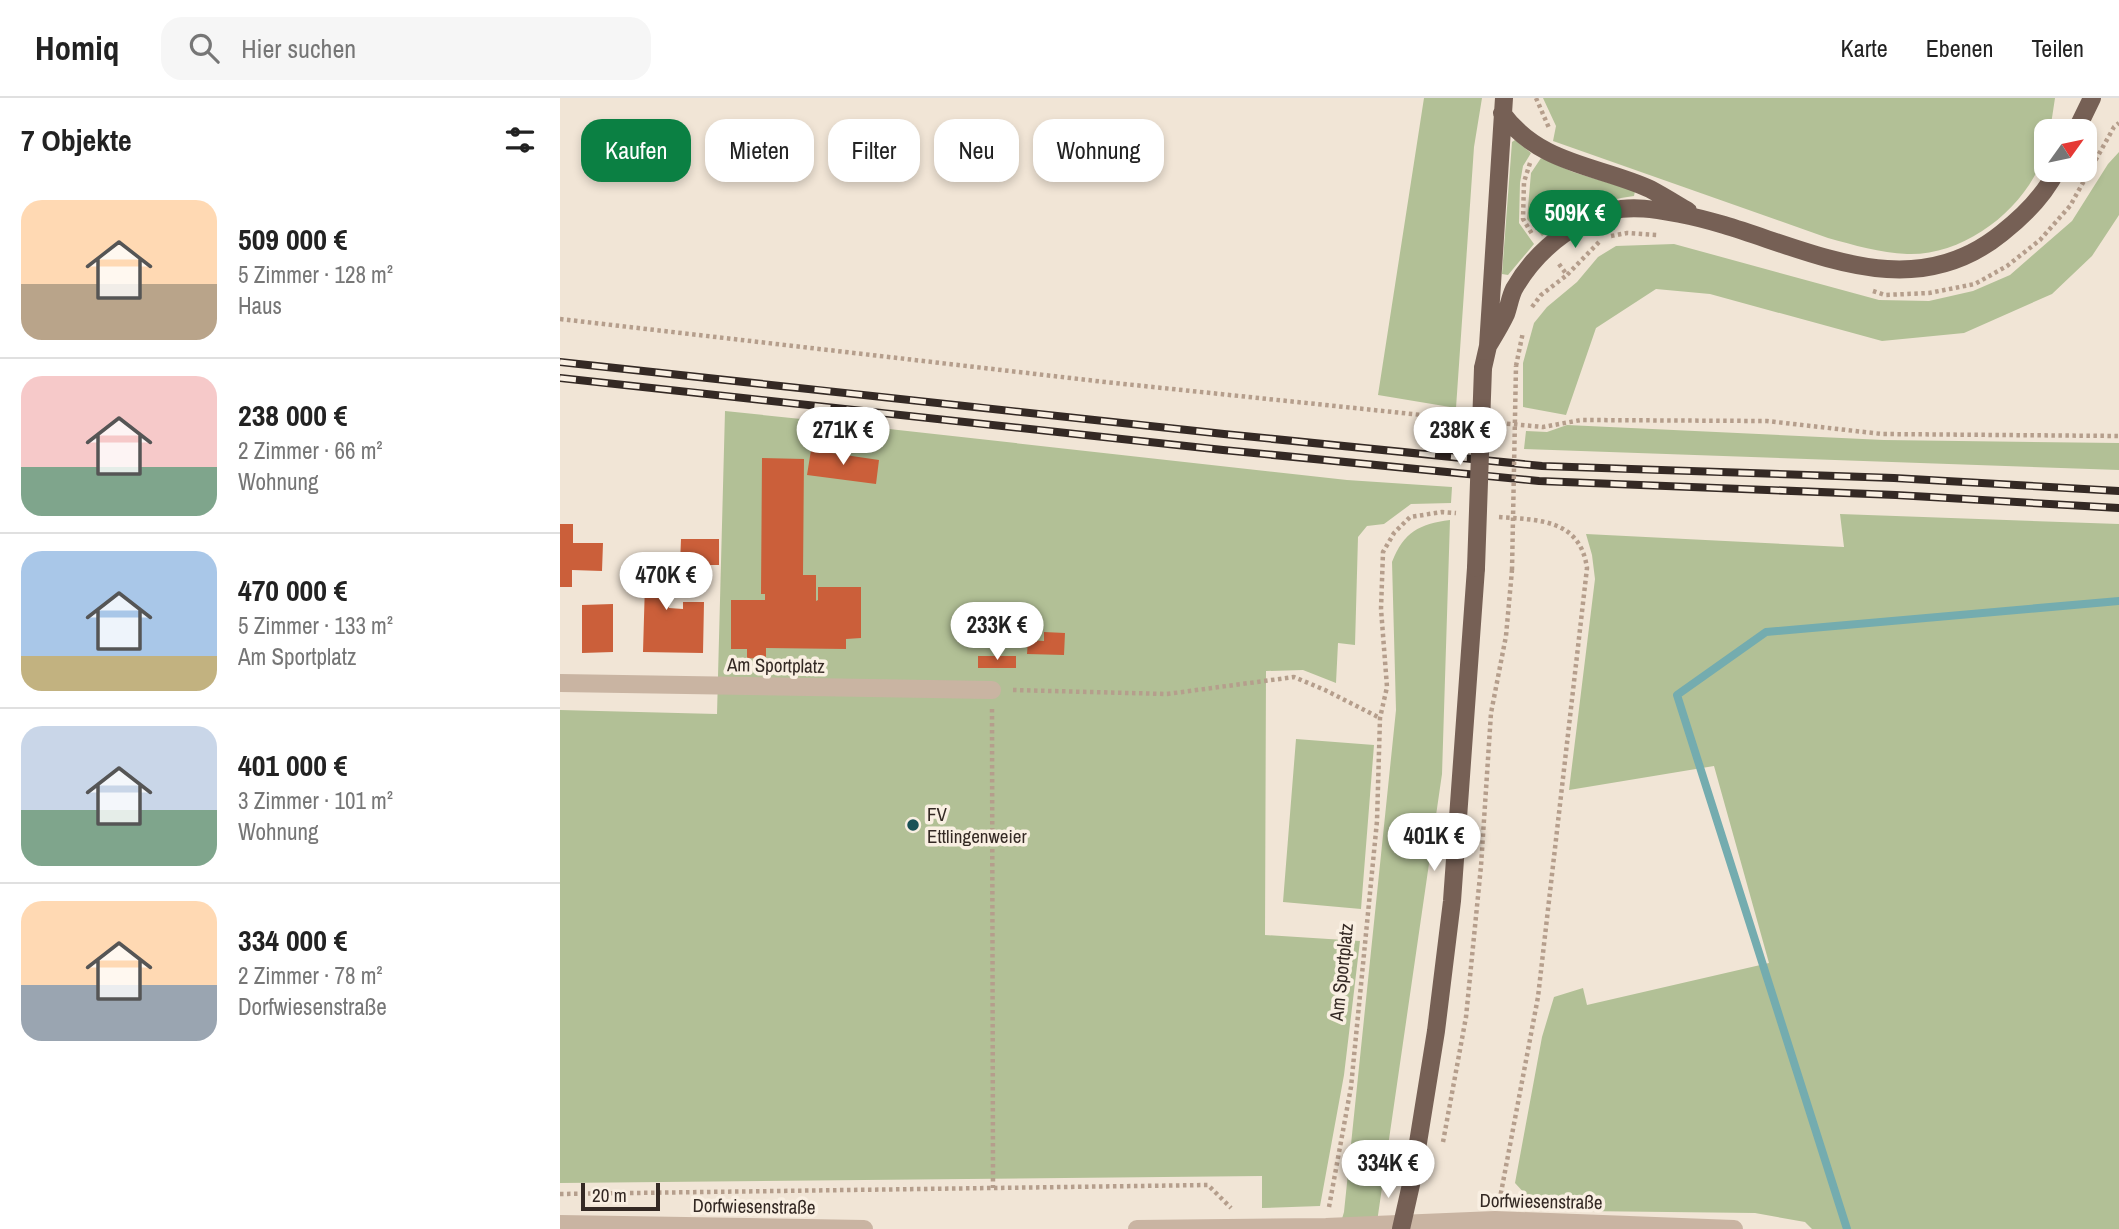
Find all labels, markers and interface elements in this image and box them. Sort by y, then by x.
search box [161,17,651,80]
text: Homiq [35,26,119,70]
icon: search [185,29,223,67]
text: Hier suchen [241,31,356,66]
text: Karte [1841,32,1888,64]
text: Ebenen [1926,32,1993,64]
text: Teilen [2031,32,2084,64]
chip: Kaufen [581,119,691,182]
chip: Mieten [705,119,814,182]
chip: Filter [828,119,920,182]
chip: Neu [934,119,1019,182]
chip: Wohnung [1033,119,1164,182]
north arrow [2034,119,2096,182]
map controls [2034,119,2097,182]
text: 7 Objekte [21,120,132,160]
icon: filters [501,121,539,159]
pin: 509K € [1518,190,1632,250]
text: 509K € [1545,197,1605,228]
text: 509 000 € [238,219,347,259]
icon: home [77,228,161,312]
text: 5 Zimmer · 128 m² [238,259,393,290]
text: Haus [238,290,282,321]
text: 238 000 € [238,395,347,435]
icon: home [77,404,161,488]
pin: 271K € [786,408,900,467]
pin: 238K € [1403,408,1517,467]
text: 271K € [813,414,873,445]
text: 238K € [1430,414,1490,445]
text: 2 Zimmer · 66 m² [238,435,383,466]
text: Wohnung [238,466,318,497]
pin: 470K € [609,552,723,612]
text: 470K € [636,559,696,590]
text: 470 000 € [238,570,347,610]
icon: home [77,579,161,663]
pin: 233K € [940,602,1054,662]
text: 233K € [967,609,1027,640]
text: 5 Zimmer · 133 m² [238,610,393,641]
text: Am Sportplatz [238,641,356,672]
street label: Am Sportplatz [726,651,825,679]
text: 401 000 € [238,745,347,785]
icon: home [77,754,161,838]
text: 3 Zimmer · 101 m² [238,785,393,816]
place label: FV Ettlingenweier [927,801,1027,849]
pin: 401K € [1377,814,1491,873]
text: Wohnung [238,816,318,847]
marker: FV Ettlingenweier [905,817,921,833]
text: 401K € [1404,820,1464,851]
text: 334 000 € [238,920,347,960]
street label: Am Sportplatz [1323,922,1359,1023]
icon: home [77,929,161,1013]
text: 2 Zimmer · 78 m² [238,960,383,991]
text: Dorfwiesenstraße [238,991,387,1022]
pin: 334K € [1331,1140,1445,1200]
text: 334K € [1358,1147,1418,1178]
scale bar [581,1180,660,1212]
text: 20 m [592,1182,627,1208]
street label: Dorfwiesenstraße [1479,1187,1603,1215]
street label: Dorfwiesenstraße [692,1192,816,1220]

